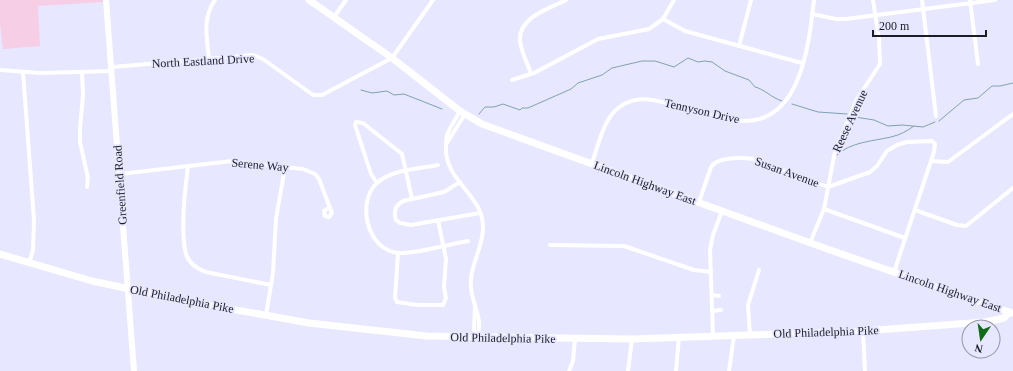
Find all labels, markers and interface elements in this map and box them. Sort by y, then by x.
scale bar [873,12,986,38]
text: 200 m [879,19,910,33]
street label: North Eastland Drive [151,51,255,71]
street label: Reese Avenue [829,87,871,155]
street label: Tennyson Drive [663,96,741,126]
street label: Greenfield Road [110,145,130,225]
street label: Susan Avenue [753,154,821,190]
street label: Serene Way [231,156,289,174]
street label: Lincoln Highway East [592,158,699,208]
street label: Lincoln Highway East [897,267,1004,315]
street label: Old Philadelphia Pike [129,282,235,316]
north arrow [961,319,1001,359]
street label: Old Philadelphia Pike [773,323,879,341]
street label: Old Philadelphia Pike [450,330,556,346]
text: N [973,342,984,355]

